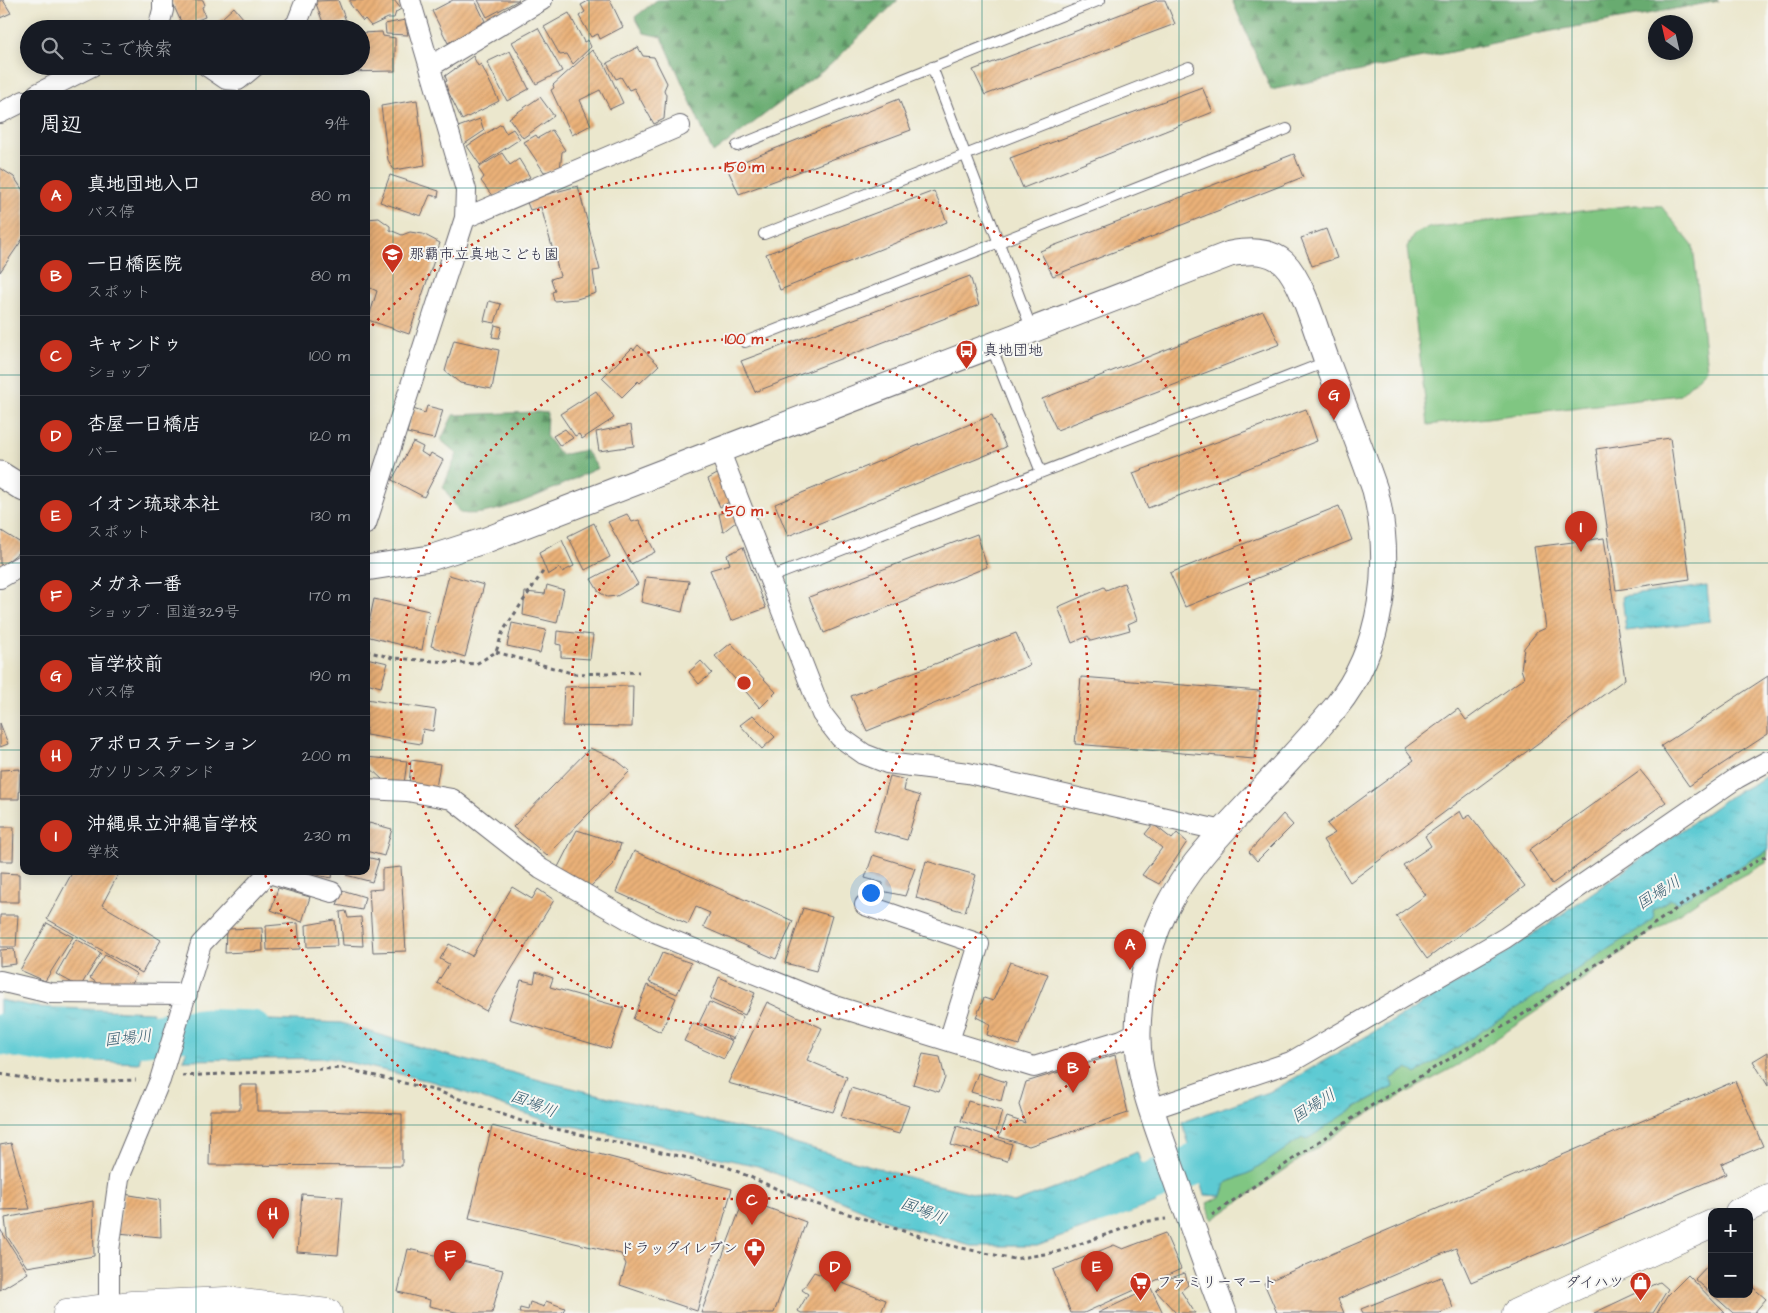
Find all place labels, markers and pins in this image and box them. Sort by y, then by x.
school or university icon: 那覇市立真地こども園 [381,242,405,273]
place label: 那覇市立真地こども園 [409,244,559,265]
bus stop icon: 真地団地 [955,338,979,369]
place label: 真地団地 [983,340,1043,361]
pin: G [1318,379,1350,420]
pin: I [1565,511,1597,552]
centre of rings [735,674,753,692]
pin: A [1114,929,1146,970]
pin: B [1057,1052,1089,1093]
pin: C [736,1184,768,1225]
pin: H [257,1198,289,1239]
pharmacy icon: ドラッグイレブン [742,1236,766,1267]
place label: ドラッグイレブン [620,1238,738,1259]
pin: F [434,1240,466,1281]
pin: D [819,1251,851,1292]
pin: E [1081,1251,1113,1292]
supermarket icon: ファミリーマート [1129,1270,1153,1301]
shop icon: ダイハツ [1628,1270,1652,1301]
place label: ファミリーマート [1157,1272,1277,1293]
place label: ダイハツ [1565,1272,1624,1293]

